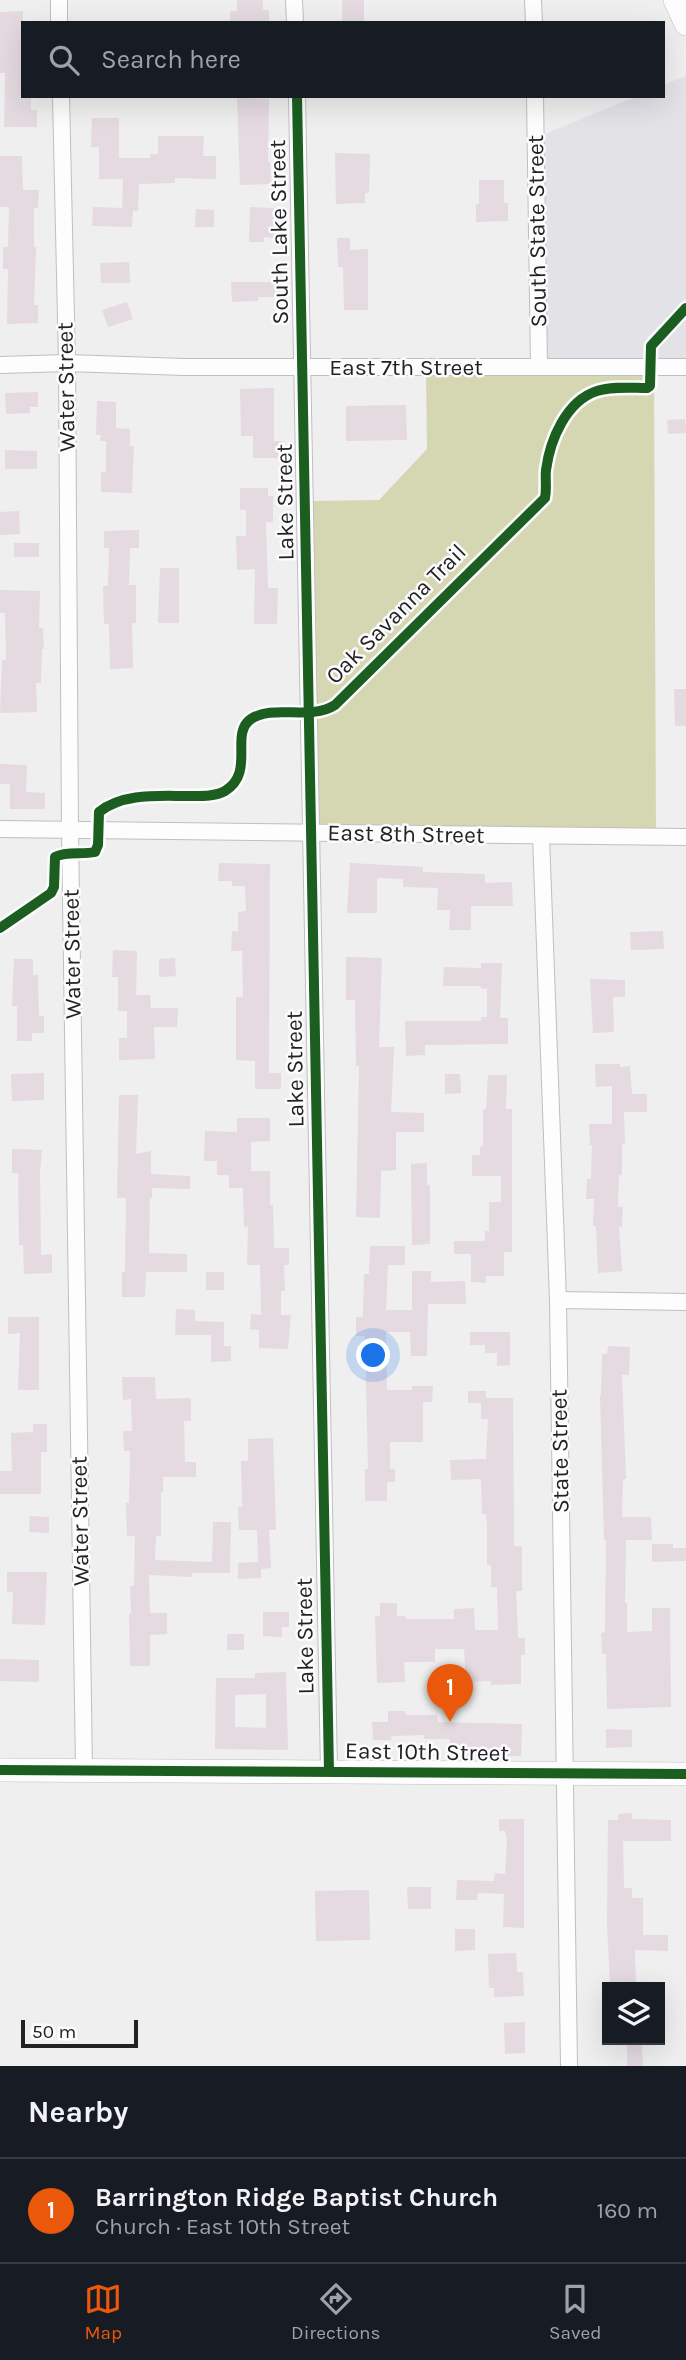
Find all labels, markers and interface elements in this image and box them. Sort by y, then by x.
search box [21,21,665,98]
icon: search [45,41,83,79]
text: Search here [101,44,241,75]
street label: South State Street [522,134,552,328]
street label: South Lake Street [264,139,294,325]
street label: Water Street [51,321,81,452]
street label: East 7th Street [329,354,483,381]
street label: Lake Street [270,443,300,561]
street label: Oak Savanna Trail [320,538,472,690]
street label: East 8th Street [327,819,485,849]
street label: Water Street [57,888,87,1019]
street label: Lake Street [280,1010,310,1128]
your location [356,1338,390,1372]
street label: State Street [545,1388,575,1513]
street label: Water Street [65,1455,95,1586]
street label: Lake Street [290,1577,320,1695]
pin: 1 [427,1664,473,1722]
street label: East 10th Street [345,1737,510,1767]
map controls [602,1982,665,2045]
button: layers [602,1982,665,2045]
scale bar [21,2017,138,2049]
text: 50 m [32,2021,76,2043]
text: Nearby [28,2094,128,2130]
text: Barrington Ridge Baptist Church [95,2182,498,2213]
text: 1 [47,2197,55,2224]
text: 160 m [597,2197,658,2224]
text: Church · East 10th Street [95,2213,350,2240]
tab: Map [84,2280,122,2344]
tab: Directions [291,2280,380,2344]
tab: Saved [549,2280,602,2344]

